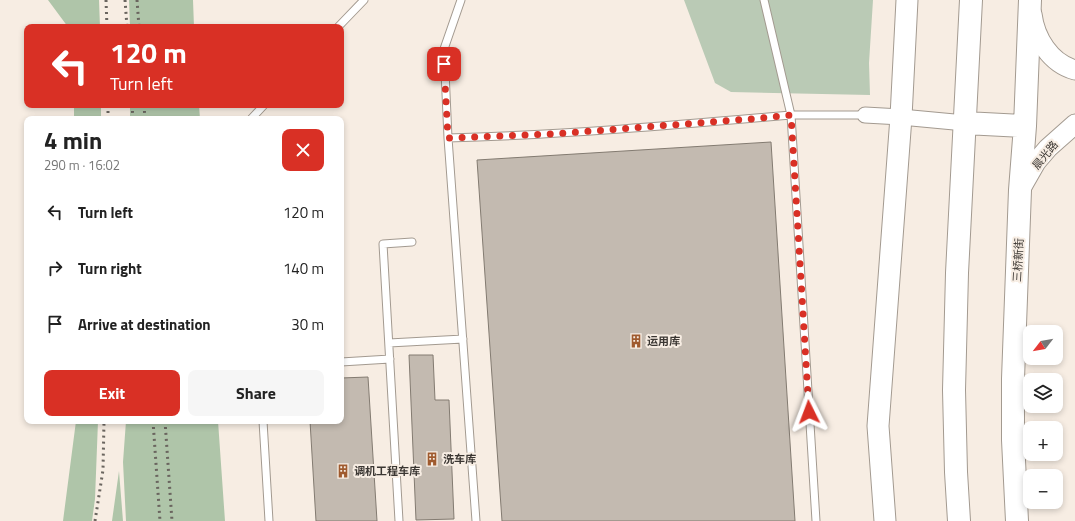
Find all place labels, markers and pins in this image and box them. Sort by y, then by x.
pin [427,47,461,81]
building icon: 运用库 [628,333,644,349]
place label: 运用库 [647,333,680,349]
building icon: 洗车库 [424,451,440,467]
place label: 洗车库 [443,451,476,467]
building icon: 调机工程车库 [335,463,351,479]
place label: 调机工程车库 [354,463,420,479]

